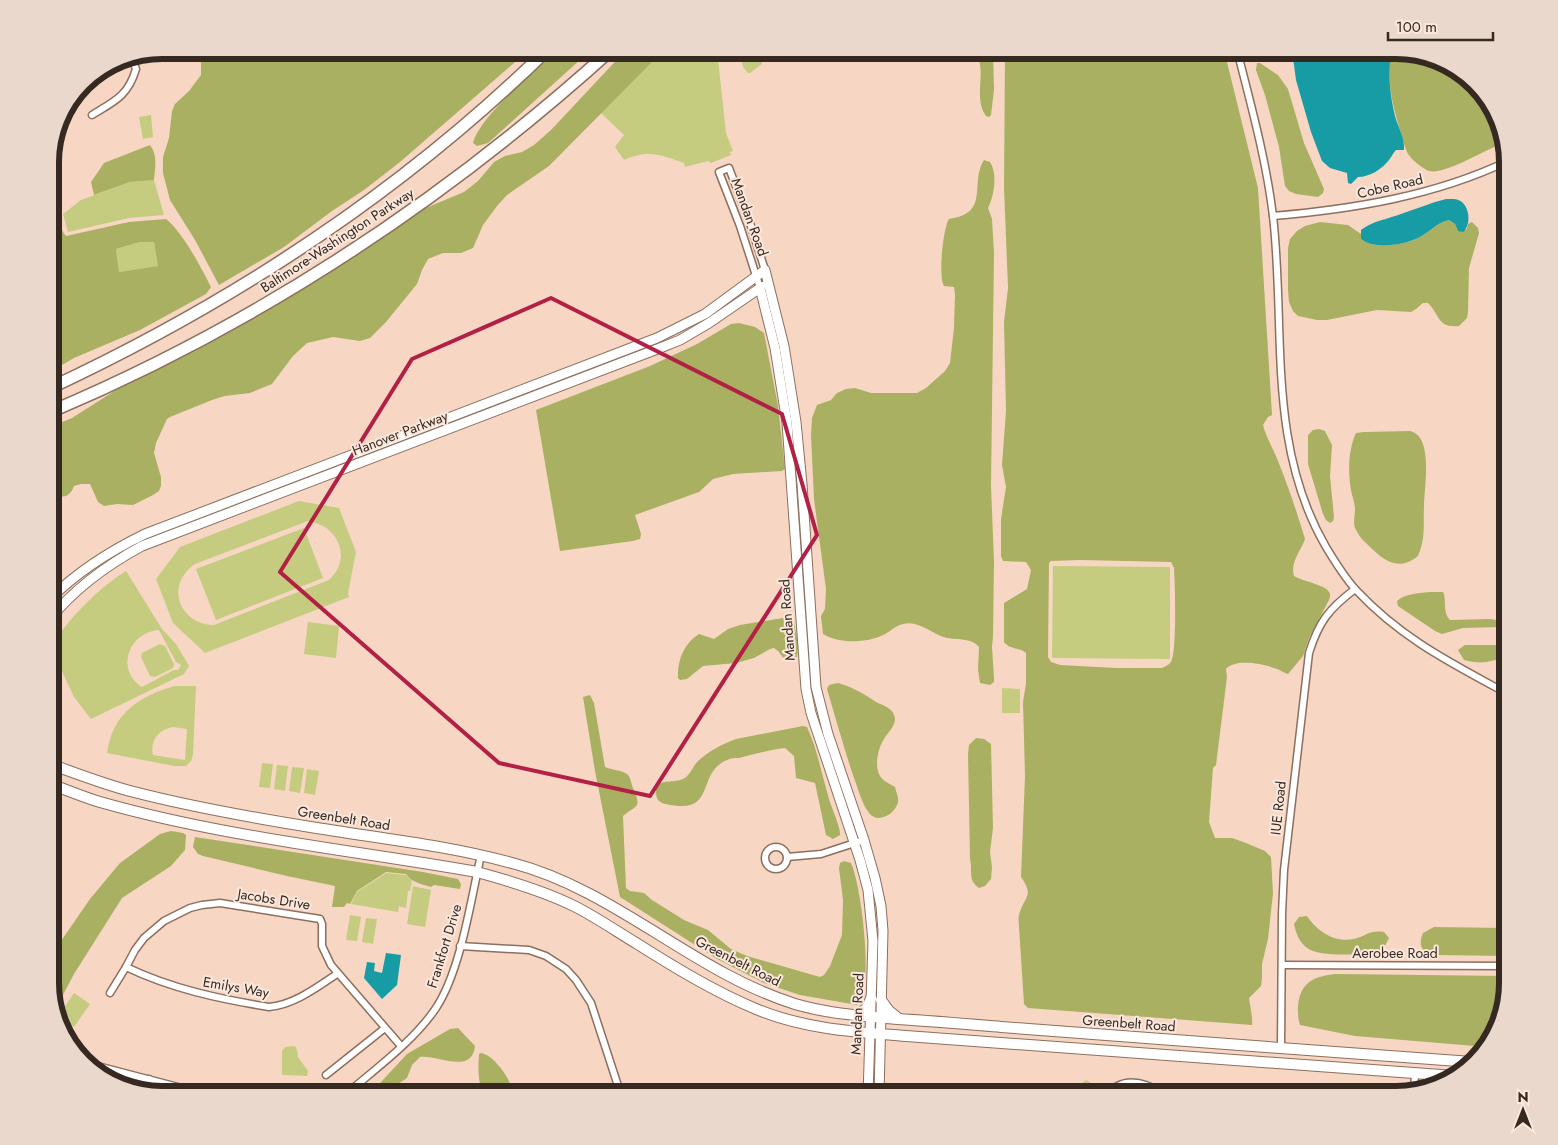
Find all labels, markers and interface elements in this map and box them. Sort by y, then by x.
scale bar [1388,10,1493,42]
text: 100 m [1396,16,1437,38]
street label: Cobe Road [1355,169,1425,203]
street label: Mandan Road [727,175,773,259]
street label: Baltimore-Washington Parkway [256,182,418,297]
street label: Hanover Parkway [349,405,452,460]
street label: Mandan Road [774,578,800,662]
street label: IUE Road [1265,780,1291,836]
street label: Greenbelt Road [296,801,392,835]
street label: Jacobs Drive [234,883,312,915]
street label: Frankfort Drive [422,902,466,990]
street label: Greenbelt Road [692,931,784,991]
street label: Aerobee Road [1352,943,1438,963]
street label: Emilys Way [201,971,271,1003]
street label: Mandan Road [846,973,868,1055]
street label: Greenbelt Road [1082,1010,1176,1036]
north arrow [1498,1085,1548,1135]
text: N [1517,1087,1529,1107]

